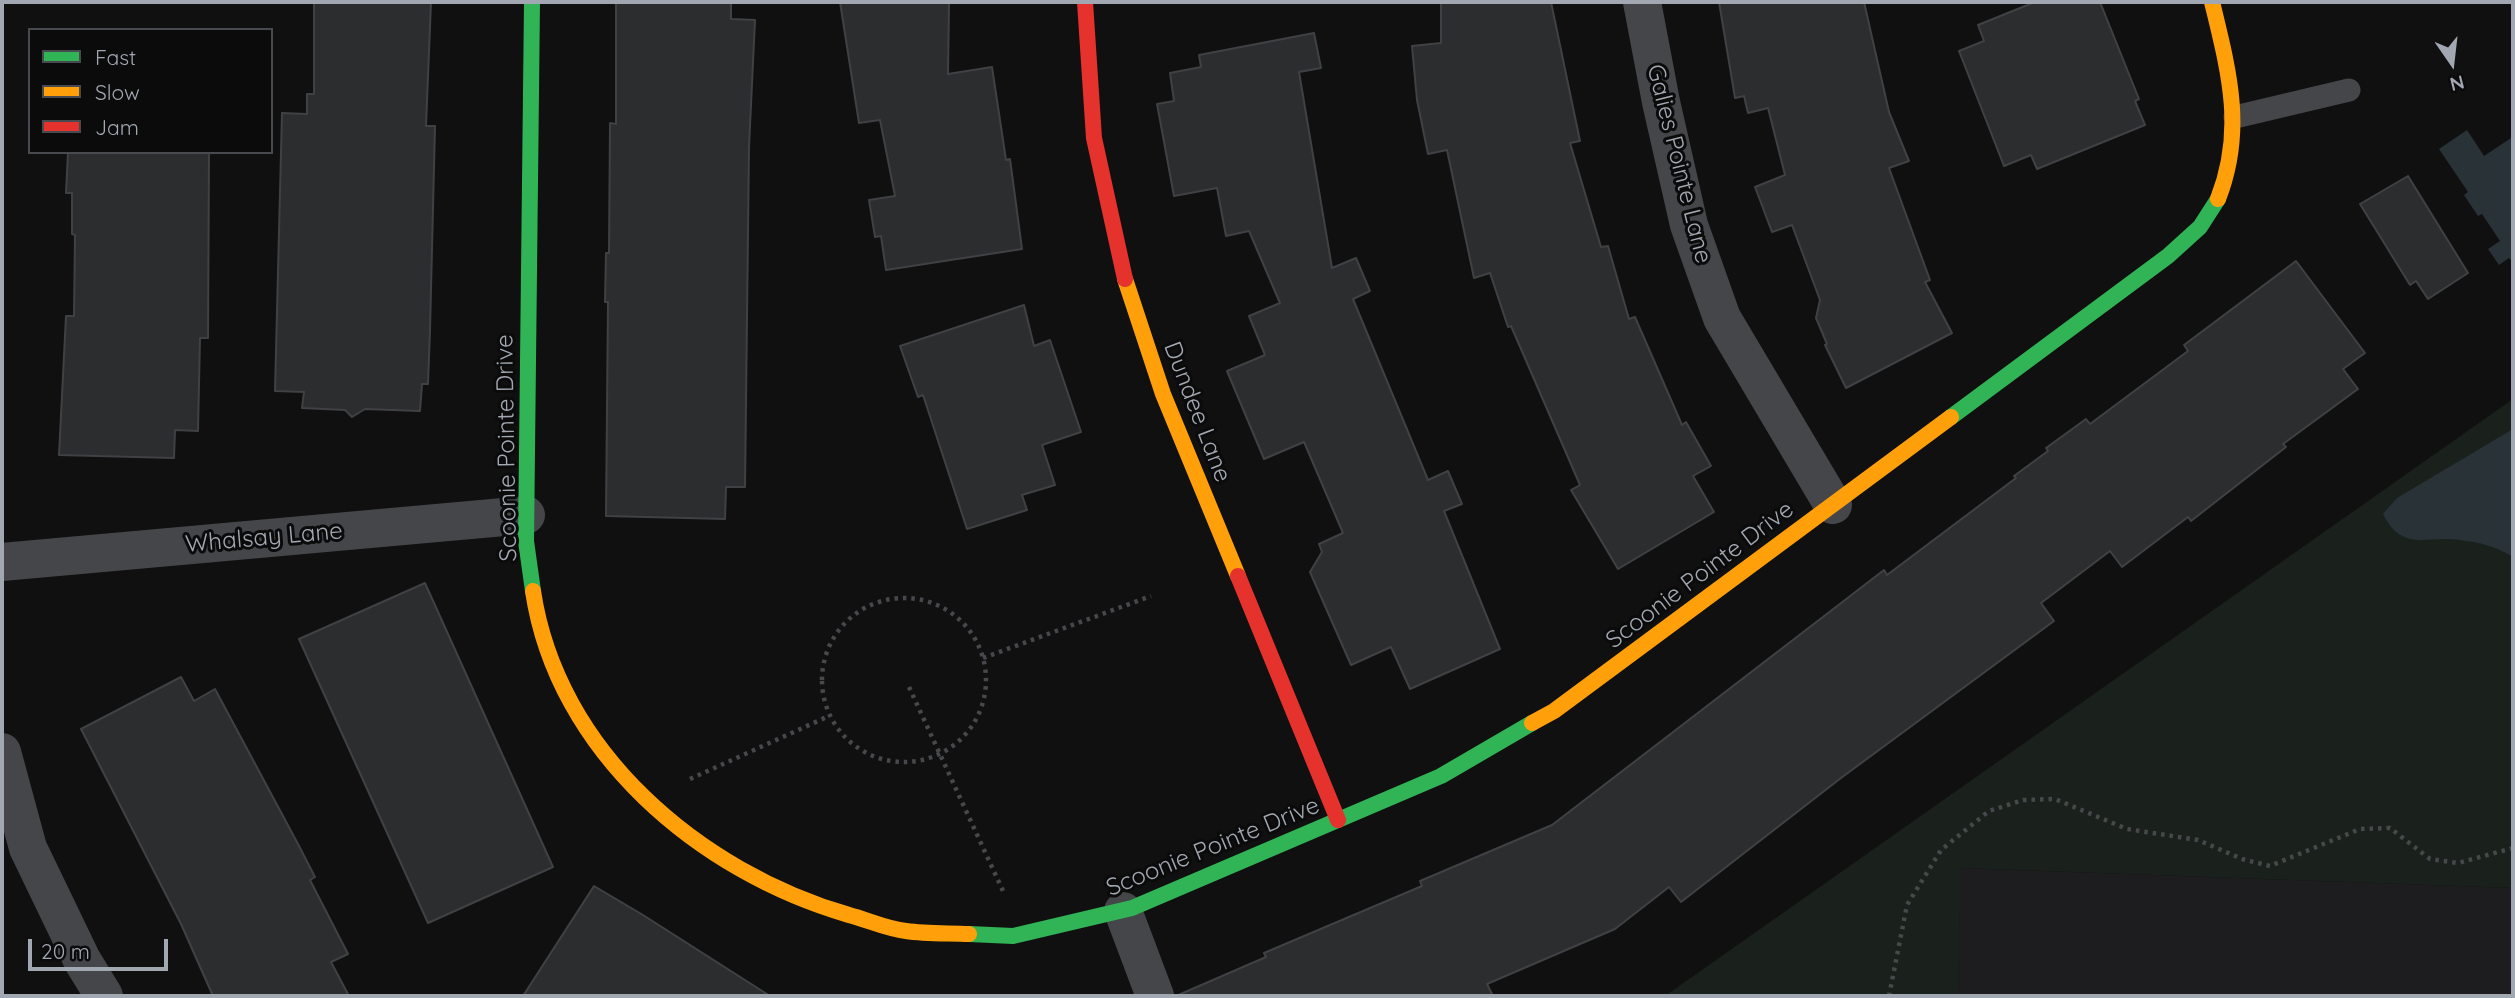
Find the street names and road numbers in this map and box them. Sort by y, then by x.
street label: Galies Pointe Lane [1640,62,1718,266]
street label: Scoonie Pointe Drive [491,334,523,562]
street label: Dundee Lane [1157,338,1237,486]
street label: Scoonie Pointe Drive [1600,495,1800,655]
street label: Whalsay Lane [184,517,344,559]
street label: Scoonie Pointe Drive [1102,791,1324,903]

